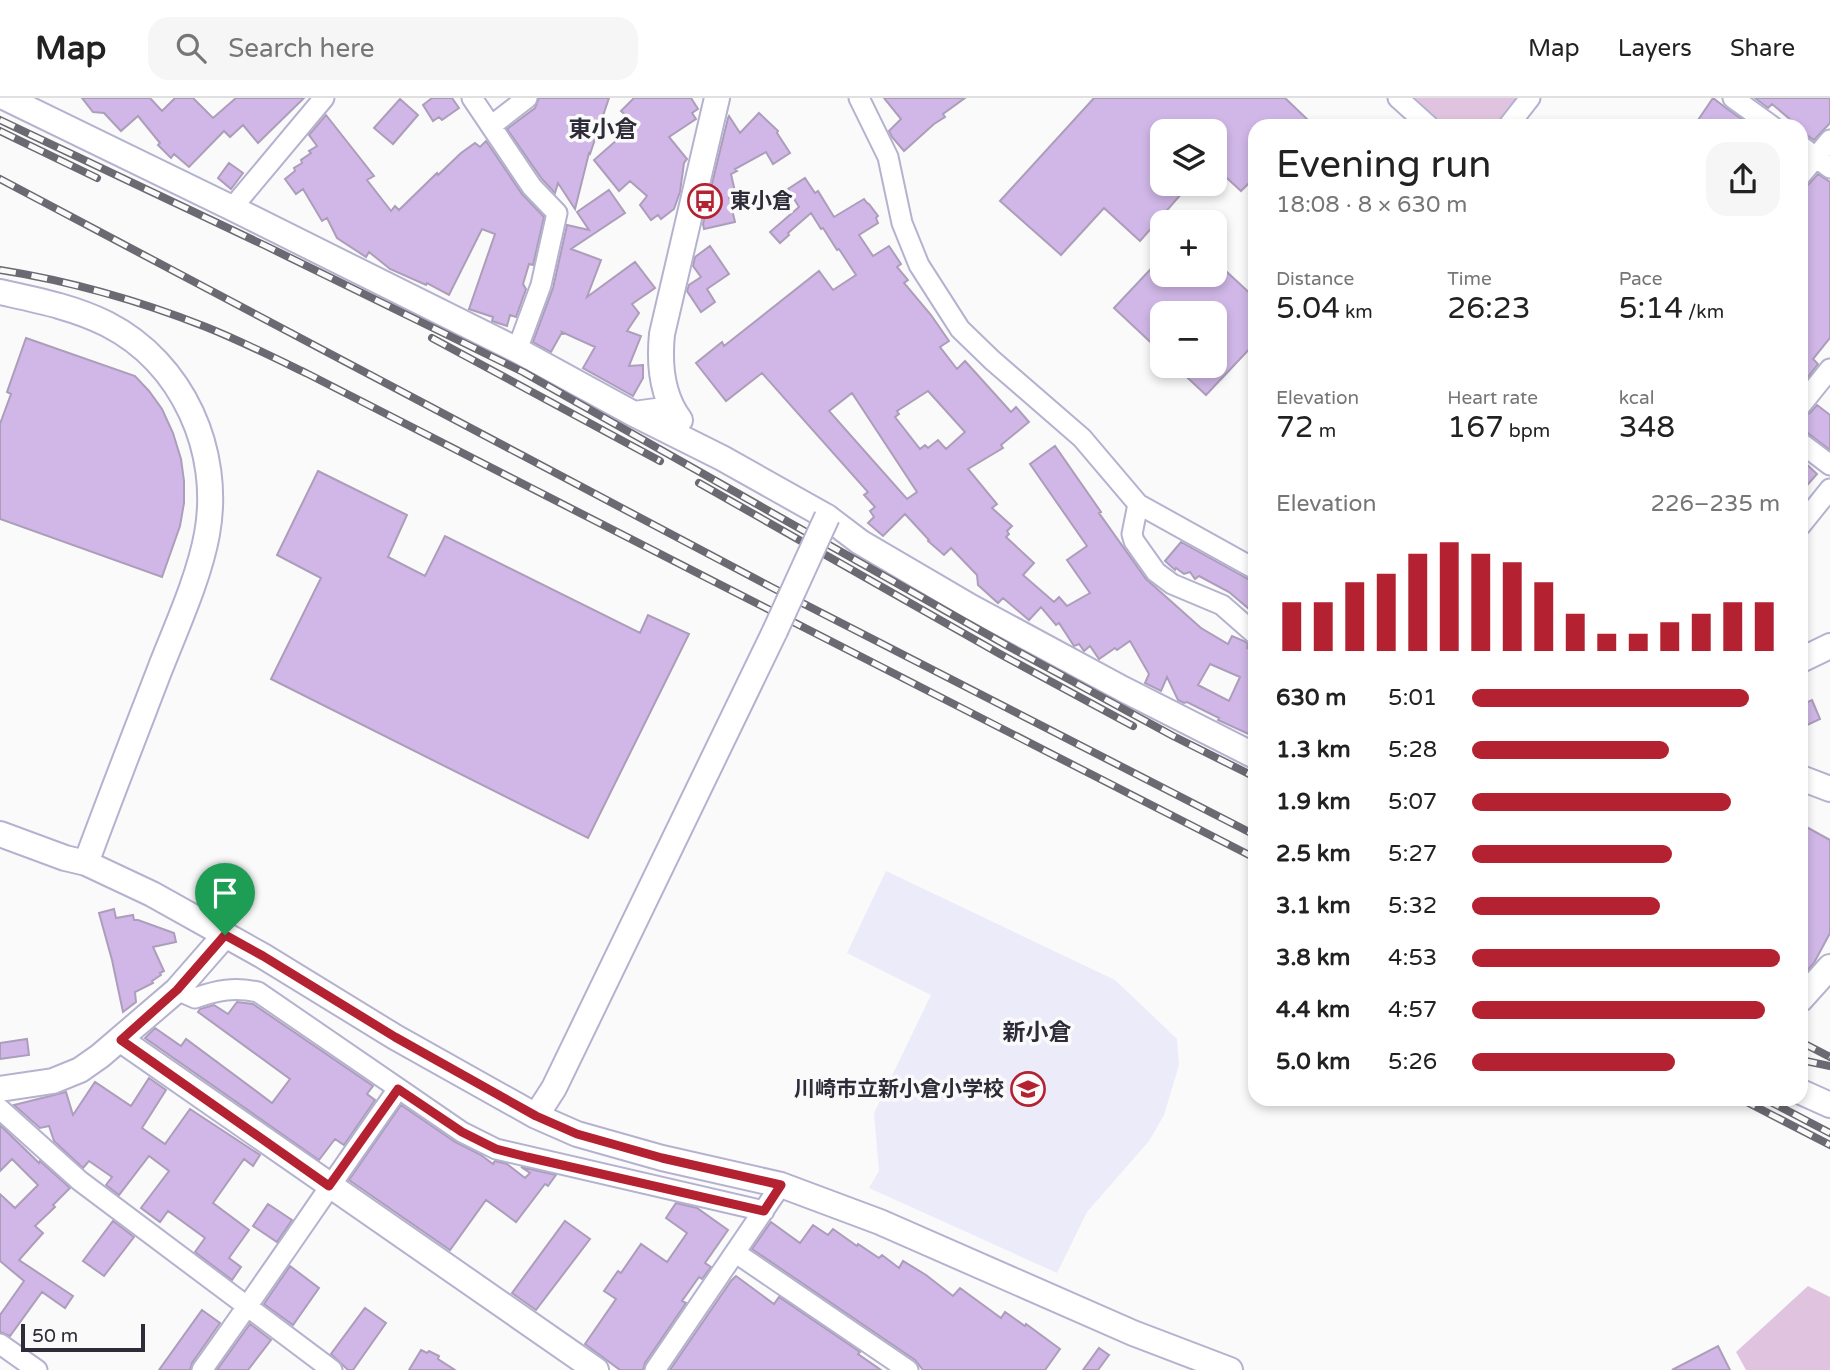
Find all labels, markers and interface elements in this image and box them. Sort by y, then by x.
search box [148,17,638,80]
text: Map [35,29,106,68]
icon: search [172,29,210,67]
text: Search here [228,33,374,64]
text: Map [1528,34,1580,63]
text: Layers [1618,34,1692,63]
text: Share [1730,34,1795,63]
district label: 東小倉 [569,116,638,144]
map controls [1150,119,1227,378]
button: layers [1150,119,1227,196]
text: Evening run [1276,142,1491,188]
button: share [1706,142,1780,216]
bus stop icon: 東小倉 [686,182,724,220]
place label: 東小倉 [730,189,793,214]
text: 18:08 · 8 × 630 m [1276,191,1467,219]
button: + [1150,210,1227,287]
text: Distance [1276,268,1354,290]
text: Time [1447,268,1492,290]
text: Pace [1619,268,1662,290]
text: 5.04 [1276,290,1340,327]
text: 26:23 [1447,290,1531,327]
text: 5:14 [1619,290,1683,327]
button: − [1150,301,1227,378]
text: km [1340,301,1373,323]
text: /km [1683,301,1724,323]
text: Elevation [1276,387,1359,409]
text: Heart rate [1447,387,1538,409]
text: kcal [1619,387,1654,409]
text: 72 [1276,409,1314,446]
text: 167 [1447,409,1504,446]
text: 348 [1619,409,1675,446]
text: m [1314,420,1336,442]
text: bpm [1504,420,1550,442]
text: Elevation [1276,490,1377,518]
text: 226–235 m [1651,490,1780,518]
text: 630 m [1276,684,1346,712]
text: 5:01 [1388,684,1437,712]
text: 1.3 km [1276,736,1351,764]
text: 5:28 [1388,736,1437,764]
text: 1.9 km [1276,788,1351,816]
text: 5:07 [1388,788,1437,816]
text: 2.5 km [1276,840,1351,868]
text: 5:27 [1388,840,1437,868]
pin [195,863,255,935]
icon: arrive [206,874,244,912]
text: 3.1 km [1276,892,1351,920]
text: 5:32 [1388,892,1437,920]
text: 3.8 km [1276,944,1350,972]
text: 4:53 [1388,944,1437,972]
text: 4.4 km [1276,996,1350,1024]
text: 4:57 [1388,996,1437,1024]
district label: 新小倉 [1003,1019,1072,1047]
text: 5.0 km [1276,1048,1350,1076]
text: 5:26 [1388,1048,1437,1076]
school or university icon: 川崎市立新小倉小学校 [1009,1070,1047,1108]
place label: 川崎市立新小倉小学校 [794,1077,1004,1102]
scale bar [21,1321,145,1353]
text: 50 m [32,1325,78,1347]

